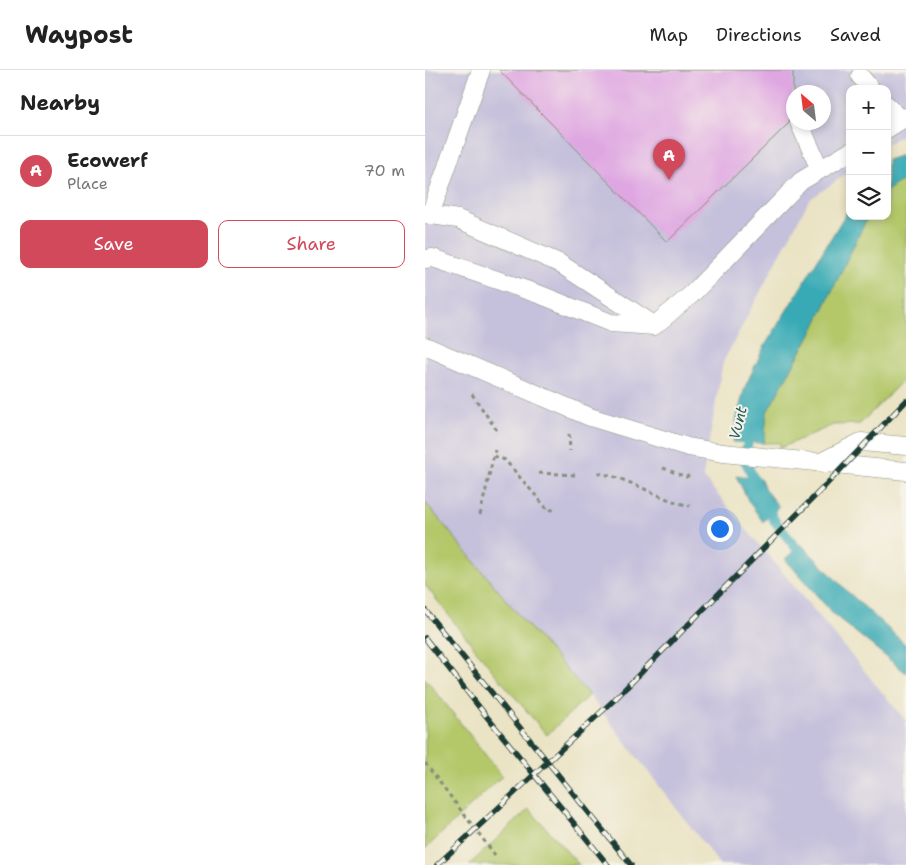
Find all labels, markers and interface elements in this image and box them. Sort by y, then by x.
text: Waypost [25,19,133,51]
text: Map [650,23,688,47]
text: Directions [716,23,802,47]
text: Saved [830,23,881,47]
north arrow [786,85,831,130]
map controls [846,85,891,220]
button: + [846,85,891,130]
text: Nearby [20,89,100,117]
button: − [846,130,891,175]
pin: A [653,139,685,180]
text: Ecowerf [67,148,148,173]
text: A [30,160,42,181]
text: 70 m [364,160,405,181]
text: Place [67,173,108,194]
button: layers [846,175,891,220]
button: Save [20,220,208,268]
button: Share [218,220,405,268]
water label: Vunt [724,404,752,442]
your location [707,516,733,542]

